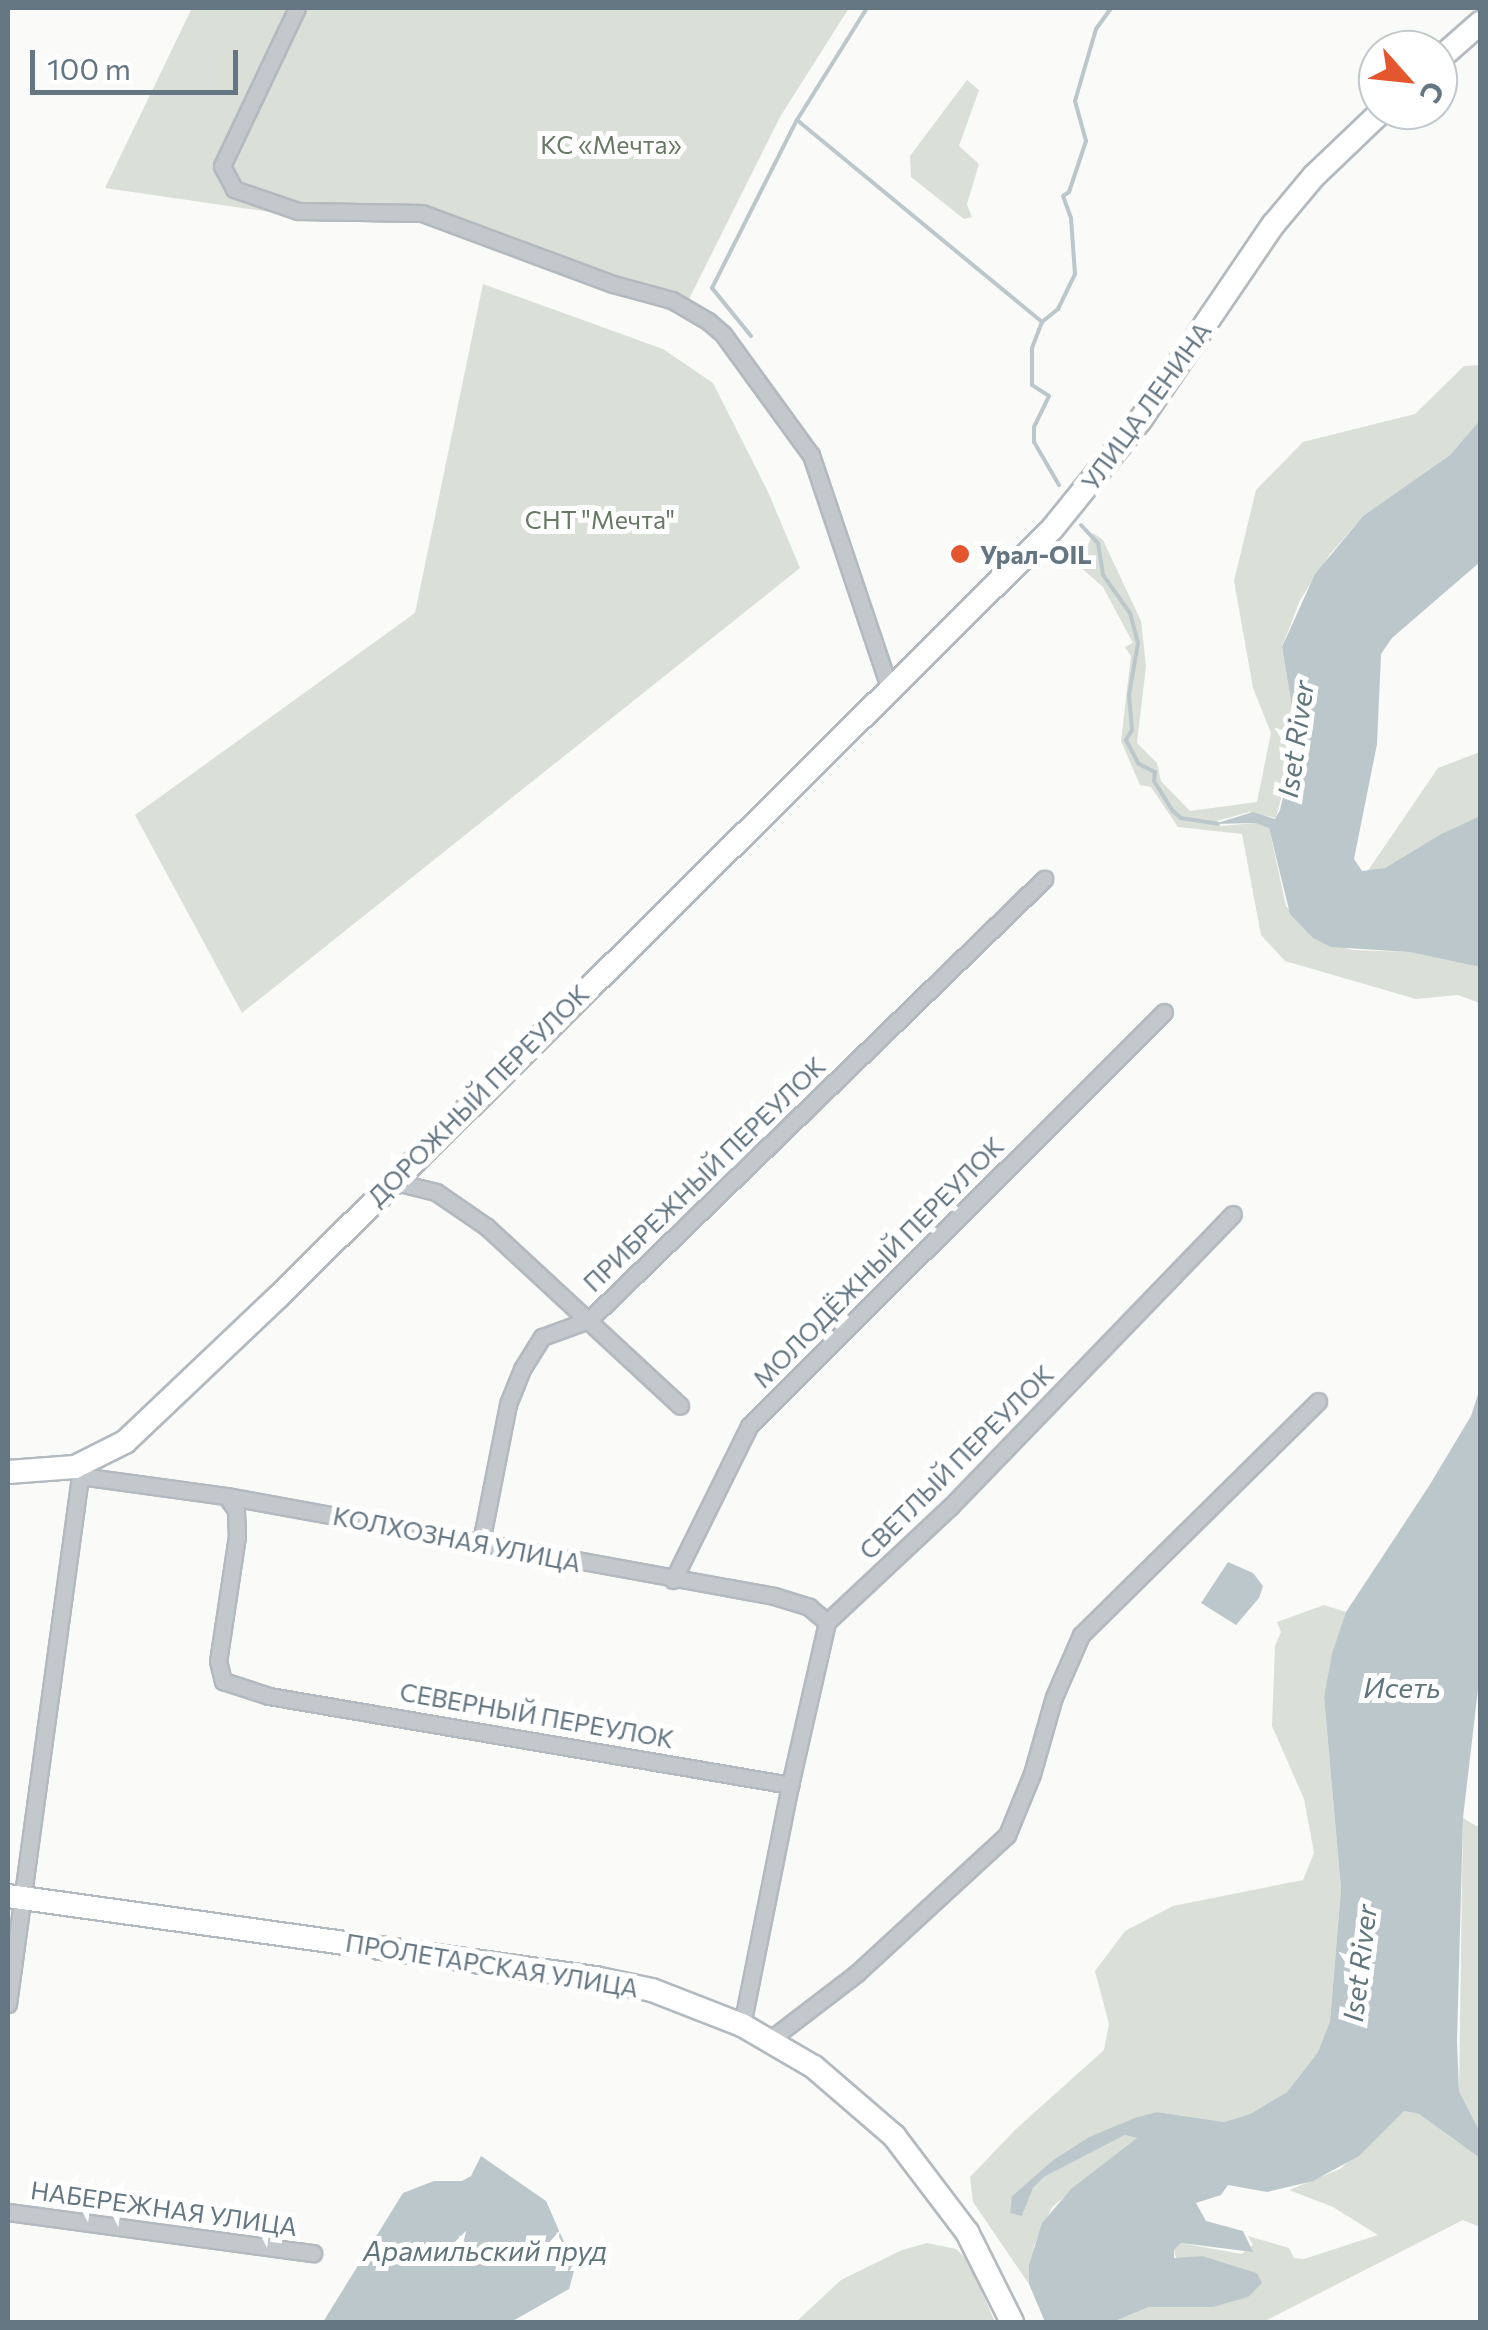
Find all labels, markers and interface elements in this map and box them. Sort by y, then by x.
scale bar [35,30,242,92]
north arrow [1358,30,1458,130]
text: 100 m [47,49,131,86]
text: С [1413,76,1452,109]
park label: КС «Мечта» [540,129,682,159]
street label: УЛИЦА ЛЕНИНА [1075,316,1217,496]
park label: СНТ "Мечта" [525,504,675,534]
place label: Урал-OIL [980,539,1092,569]
marker: Урал-OIL [949,543,971,565]
water label: Iset River [1270,678,1320,800]
street label: ДОРОЖНЫЙ ПЕРЕУЛОК [361,978,595,1212]
street label: ПРИБРЕЖНЫЙ ПЕРЕУЛОК [577,1051,831,1297]
street label: МОЛОДЁЖНЫЙ ПЕРЕУЛОК [747,1131,1009,1393]
street label: СВЕТЛЫЙ ПЕРЕУЛОК [853,1359,1059,1565]
street label: КОЛХОЗНАЯ УЛИЦА [331,1500,583,1578]
water label: Исеть [1363,1670,1441,1704]
street label: СЕВЕРНЫЙ ПЕРЕУЛОК [398,1676,676,1754]
water label: Iset River [1335,1902,1383,2024]
street label: ПРОЛЕТАРСКАЯ УЛИЦА [343,1927,641,2003]
street label: НАБЕРЕЖНАЯ УЛИЦА [29,2174,299,2242]
water label: Арамильский пруд [363,2233,607,2267]

